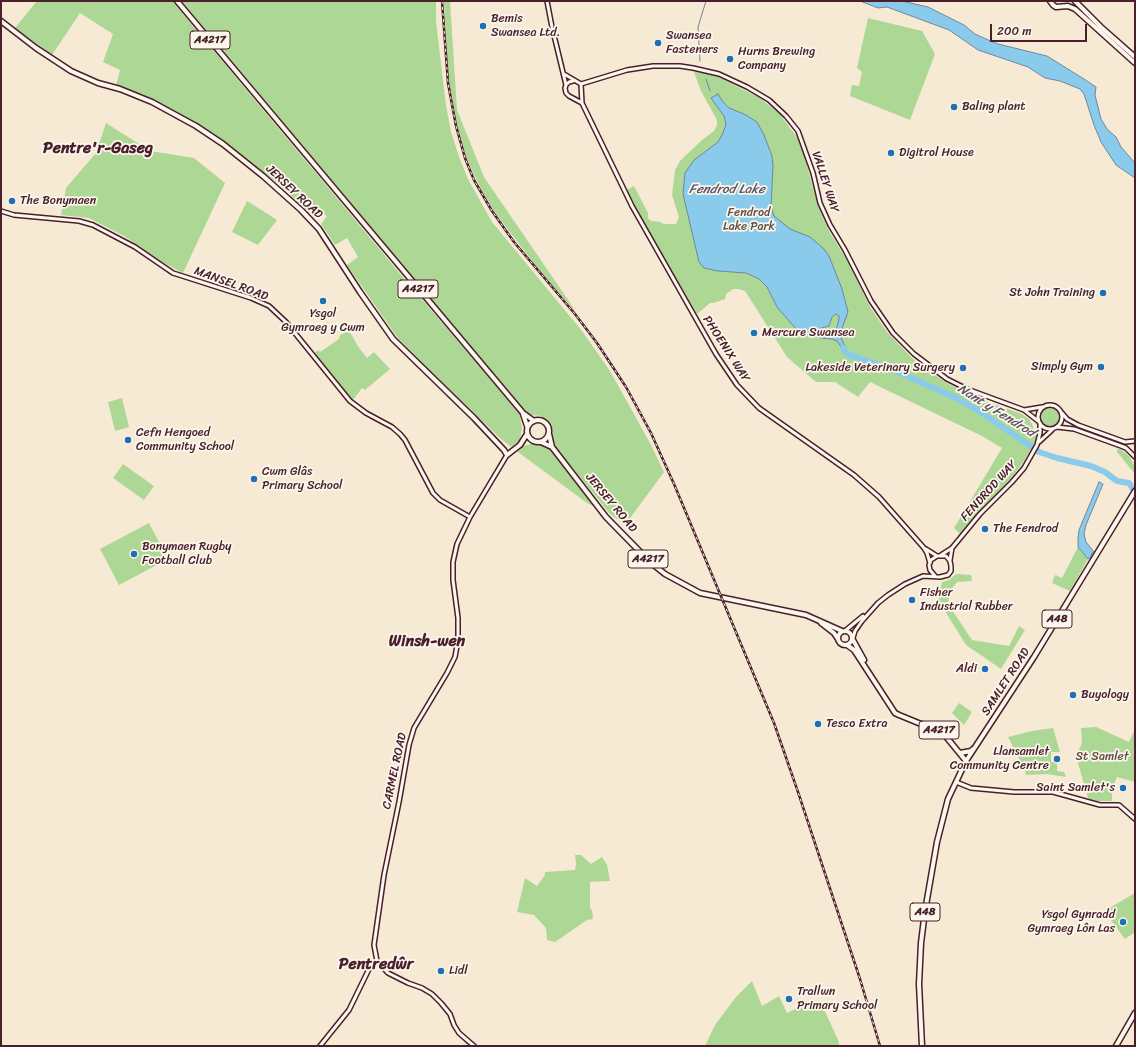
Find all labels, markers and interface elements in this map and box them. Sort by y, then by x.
place label: Bemis Swansea Ltd. [491,12,560,40]
scale bar [992,16,1089,42]
text: 200 m [997,20,1031,42]
marker: Bemis Swansea Ltd. [478,21,488,31]
place label: Swansea Fasteners [666,29,718,57]
road number: A4217 [190,31,230,49]
marker: Swansea Fasteners [653,38,663,48]
place label: Hurns Brewing Company [738,45,815,73]
marker: Hurns Brewing Company [725,54,735,64]
place label: Baling plant [962,100,1026,114]
marker: Baling plant [949,102,959,112]
district label: Pentre'r-Gaseg [43,139,153,159]
place label: Digitrol House [899,146,974,160]
marker: Digitrol House [886,148,896,158]
street label: VALLEY WAY [808,150,842,214]
street label: JERSEY ROAD [263,162,325,222]
water label: Fendrod Lake [689,182,765,198]
place label: The Bonymaen [20,194,96,208]
marker: The Bonymaen [7,196,17,206]
park label: Fendrod Lake Park [723,206,775,234]
street label: MANSEL ROAD [192,264,270,304]
road number: A4217 [398,280,438,298]
place label: St John Training [1009,286,1095,300]
marker: St John Training [1098,288,1108,298]
marker: Ysgol Gymraeg y Cwm [318,296,328,306]
place label: Ysgol Gymraeg y Cwm [281,307,365,335]
street label: PHOENIX WAY [699,313,753,385]
place label: Mercure Swansea [762,326,855,340]
marker: Mercure Swansea [749,328,759,338]
place label: Simply Gym [1031,360,1093,374]
place label: Lakeside Veterinary Surgery [805,361,955,375]
marker: Simply Gym [1096,362,1106,372]
marker: Lakeside Veterinary Surgery [958,363,968,373]
water label: Nant y Fendrod [954,381,1038,441]
place label: Cefn Hengoed Community School [136,426,234,454]
marker: Cefn Hengoed Community School [123,435,133,445]
street label: FENDROD WAY [958,458,1020,524]
place label: Cwm Glâs Primary School [262,465,342,493]
street label: JERSEY ROAD [582,471,640,535]
marker: Cwm Glâs Primary School [249,474,259,484]
place label: The Fendrod [993,522,1058,536]
marker: The Fendrod [980,524,990,534]
place label: Bonymaen Rugby Football Club [142,540,231,568]
marker: Bonymaen Rugby Football Club [129,549,139,559]
road number: A4217 [628,550,668,568]
place label: Fisher Industrial Rubber [920,586,1013,614]
marker: Fisher Industrial Rubber [907,595,917,605]
road number: A48 [1042,610,1072,628]
district label: Winsh-wen [389,632,465,652]
street label: SAMLET ROAD [979,645,1033,719]
place label: Aldi [956,662,977,676]
marker: Aldi [980,664,990,674]
place label: Buyology [1081,688,1129,702]
marker: Buyology [1068,690,1078,700]
place label: Tesco Extra [826,717,887,731]
marker: Tesco Extra [813,719,823,729]
road number: A4217 [919,721,959,739]
street label: CARMEL ROAD [380,732,410,810]
place label: Llansamlet Community Centre [950,745,1049,773]
park label: St Samlet [1075,750,1129,764]
marker: Llansamlet Community Centre [1052,754,1062,764]
place label: Saint Samlet's [1036,781,1115,795]
marker: Saint Samlet's [1118,783,1128,793]
road number: A48 [910,903,940,921]
place label: Ysgol Gynradd Gymraeg Lôn Las [1027,908,1115,936]
marker: Ysgol Gynradd Gymraeg Lôn Las [1118,917,1128,927]
district label: Pentredŵr [339,955,413,975]
place label: Lidl [449,964,468,978]
marker: Lidl [436,966,446,976]
place label: Trallwn Primary School [797,985,877,1013]
marker: Trallwn Primary School [784,994,794,1004]

